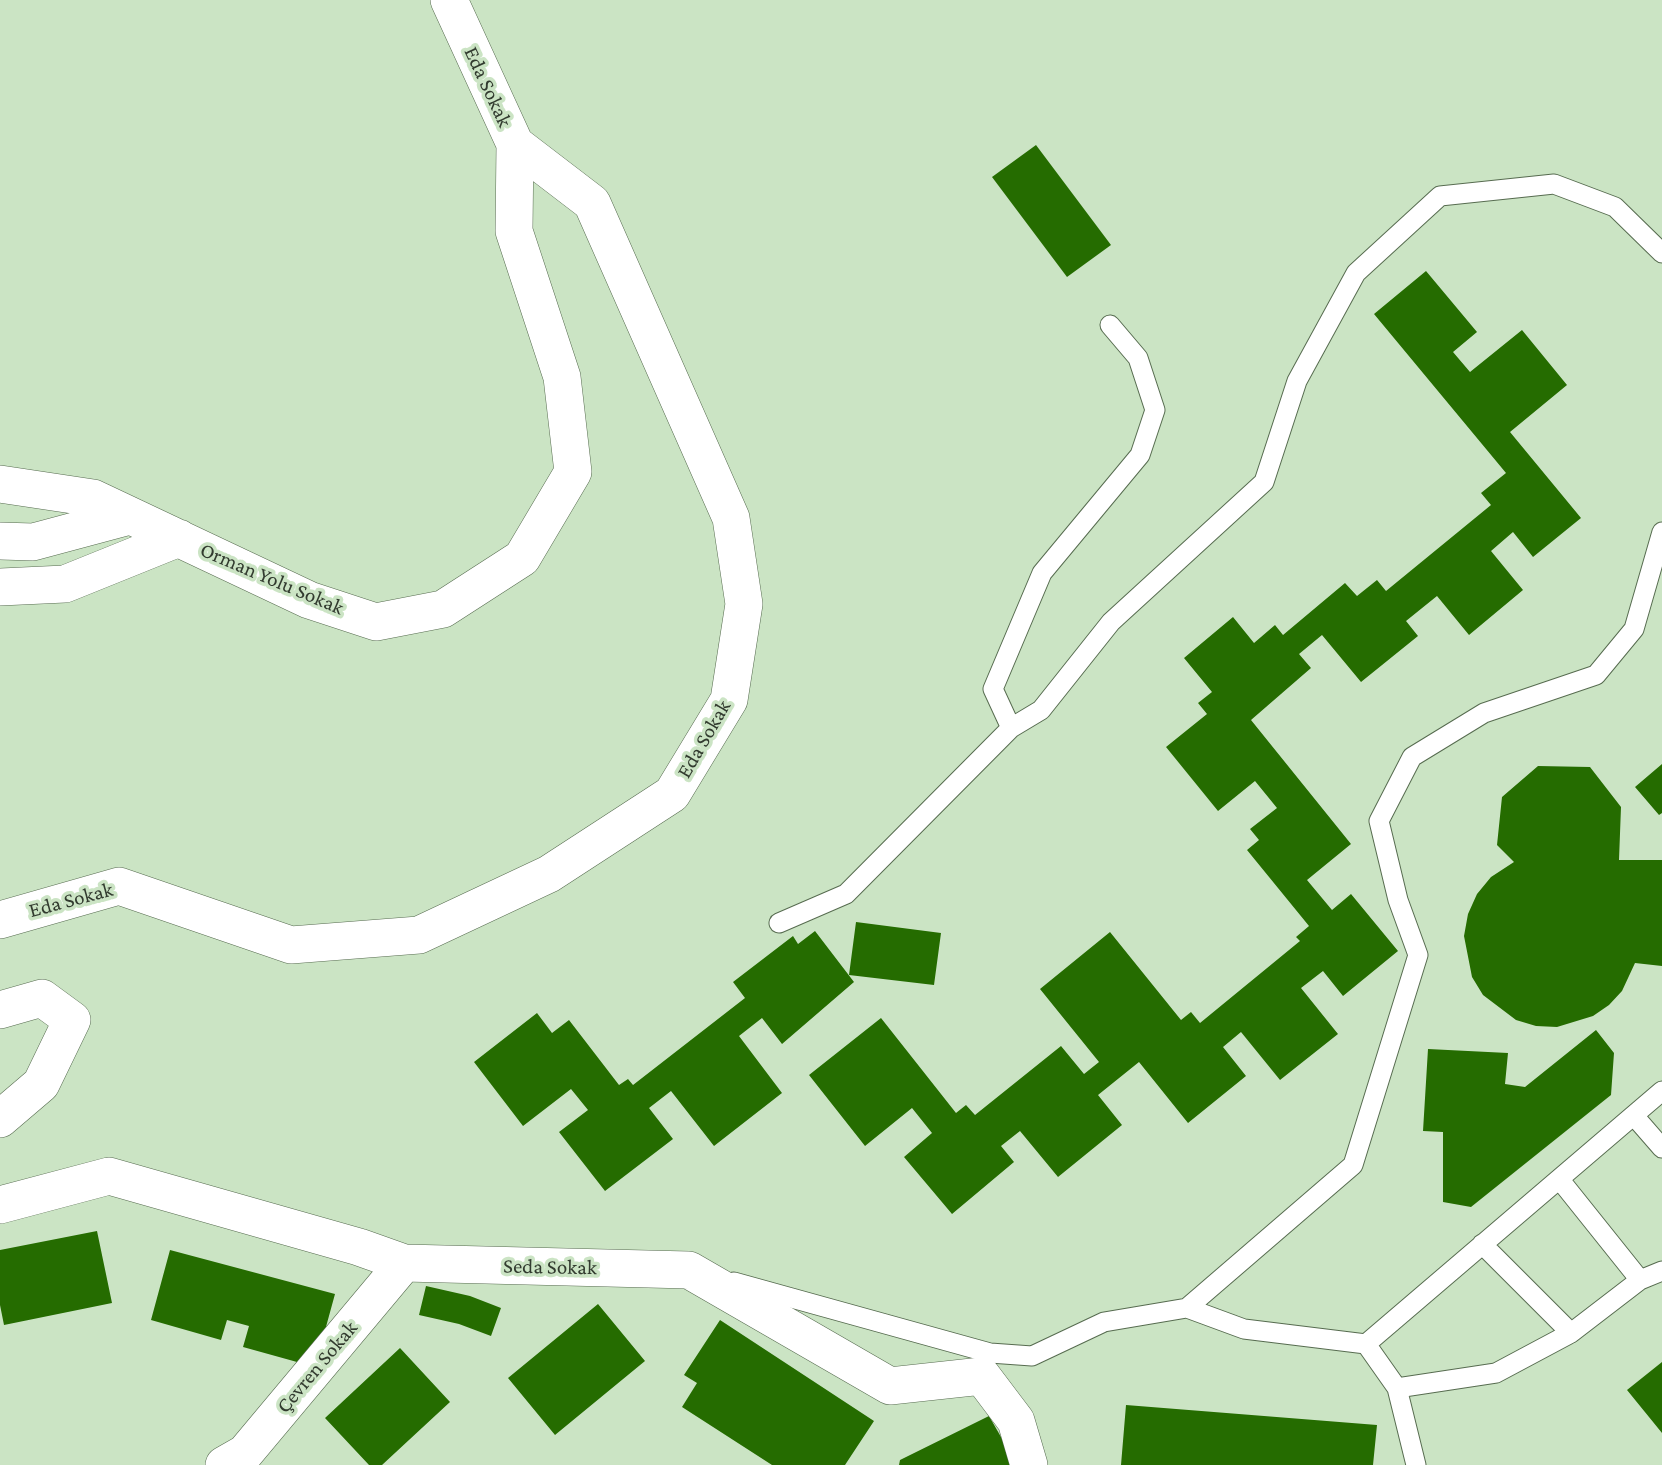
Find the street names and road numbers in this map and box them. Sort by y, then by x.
street label: Eda Sokak [458,43,518,131]
street label: Orman Yolu Sokak [196,537,348,621]
street label: Eda Sokak [672,695,736,783]
street label: Eda Sokak [26,877,116,923]
street label: Seda Sokak [503,1254,597,1280]
street label: Çevren Sokak [271,1316,363,1418]

